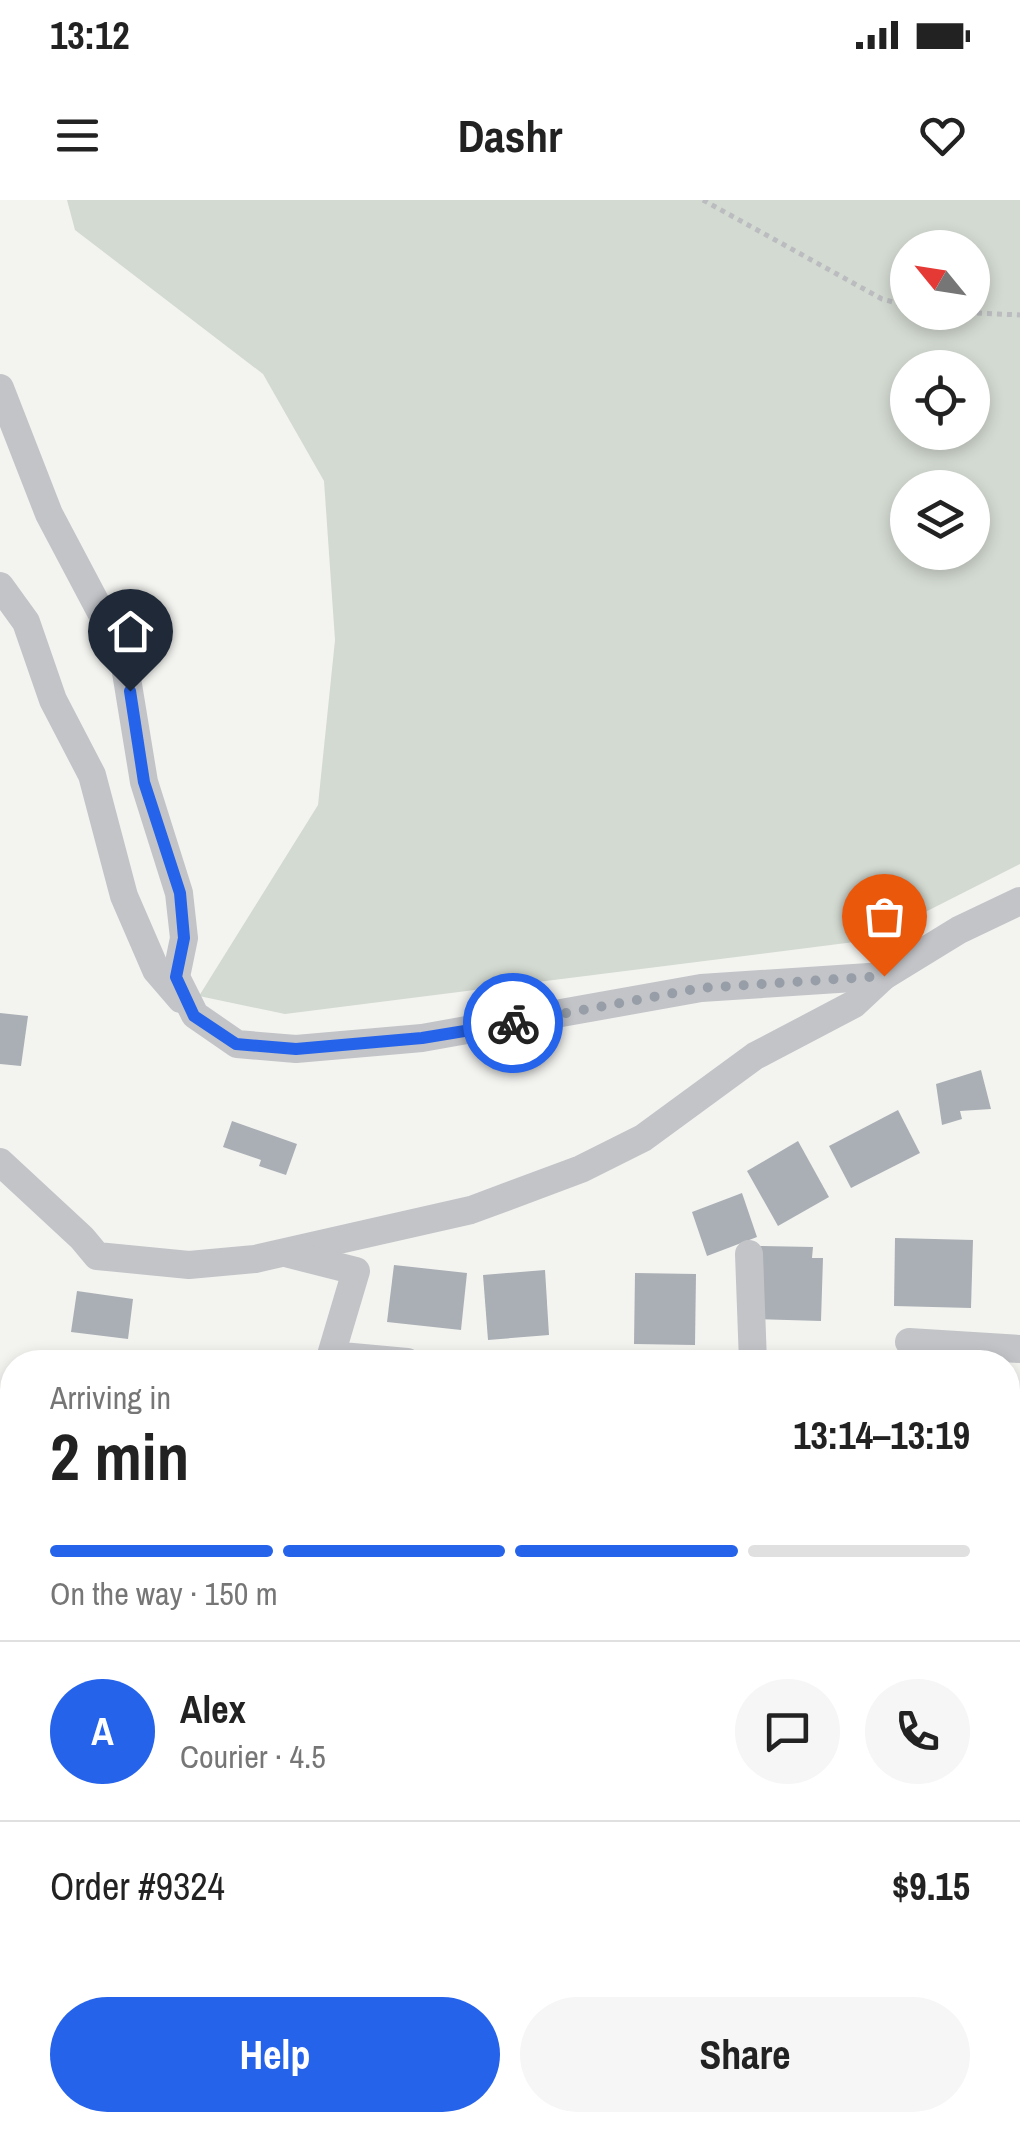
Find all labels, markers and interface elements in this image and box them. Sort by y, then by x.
text: 13:12 [50,10,130,61]
text: Dashr [458,105,562,166]
icon: menu [50,108,105,163]
icon: heart [915,108,970,163]
north arrow [890,230,990,330]
map controls [890,230,990,570]
button: locate [890,350,990,450]
button: layers [890,470,990,570]
pin [88,589,173,692]
icon: home [103,604,158,659]
pin [842,874,927,977]
icon: bag [857,889,912,944]
courier [463,973,563,1073]
icon: bike [486,996,541,1051]
text: Arriving in [50,1376,171,1419]
text: 13:14–13:19 [793,1410,970,1461]
text: 2 min [50,1413,189,1500]
text: On the way · 150 m [50,1572,278,1615]
button: chat [735,1679,840,1784]
button: phone [865,1679,970,1784]
text: Alex [180,1684,246,1735]
text: A [91,1706,114,1757]
text: Courier · 4.5 [180,1735,326,1778]
text: Order #9324 [50,1861,225,1912]
text: $9.15 [892,1861,970,1912]
button: Help [50,1997,500,2112]
button: Share [520,1997,970,2112]

